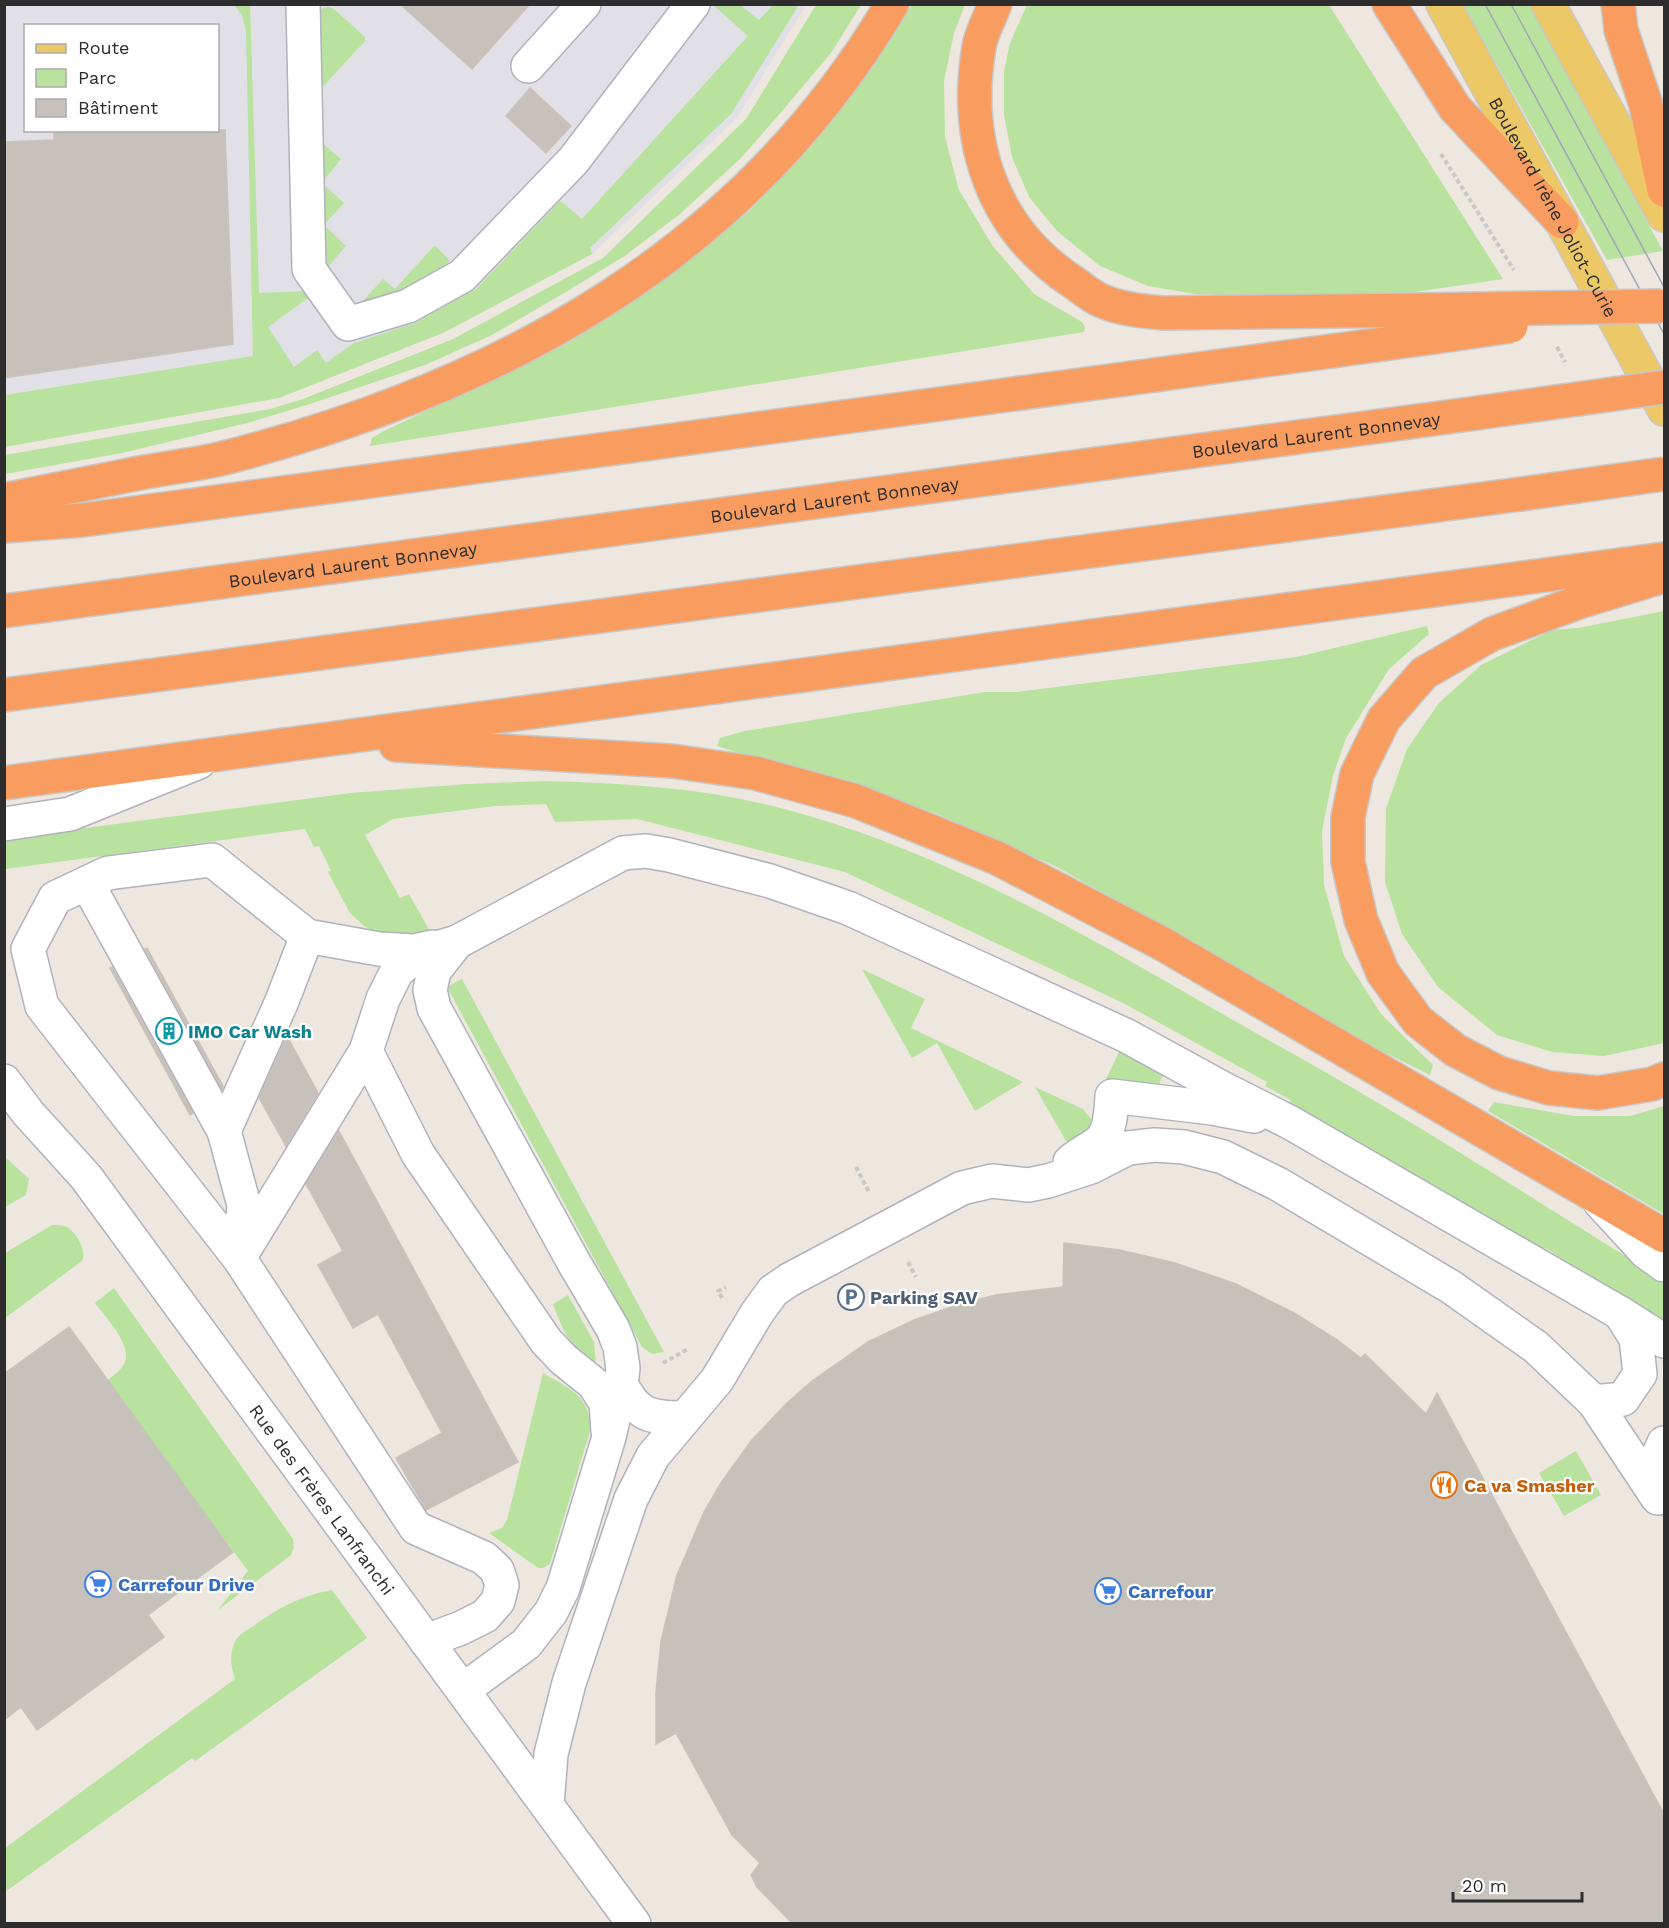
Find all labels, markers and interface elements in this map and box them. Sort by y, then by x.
legend [24,24,219,132]
text: Route [78,37,130,58]
text: Parc [78,67,116,88]
street label: Boulevard Irène Joliot-Curie [1485,93,1622,320]
text: Bâtiment [78,97,158,118]
street label: Boulevard Laurent Bonnevay [1191,407,1442,462]
street label: Boulevard Laurent Bonnevay [709,472,961,526]
street label: Boulevard Laurent Bonnevay [227,537,479,591]
building icon: IMO Car Wash [154,1016,184,1046]
place label: IMO Car Wash [188,1021,312,1042]
parking icon: Parking SAV [836,1282,866,1312]
place label: Parking SAV [870,1287,978,1308]
street label: Rue des Frères Lanfranchi [246,1400,399,1599]
restaurant icon: Ca va Smasher [1429,1470,1459,1500]
place label: Ca va Smasher [1464,1475,1595,1496]
supermarket icon: Carrefour Drive [83,1569,113,1599]
place label: Carrefour Drive [118,1574,255,1595]
supermarket icon: Carrefour [1093,1576,1123,1606]
place label: Carrefour [1128,1581,1214,1602]
scale bar [1453,1865,1582,1903]
text: 20 m [1462,1875,1507,1896]

